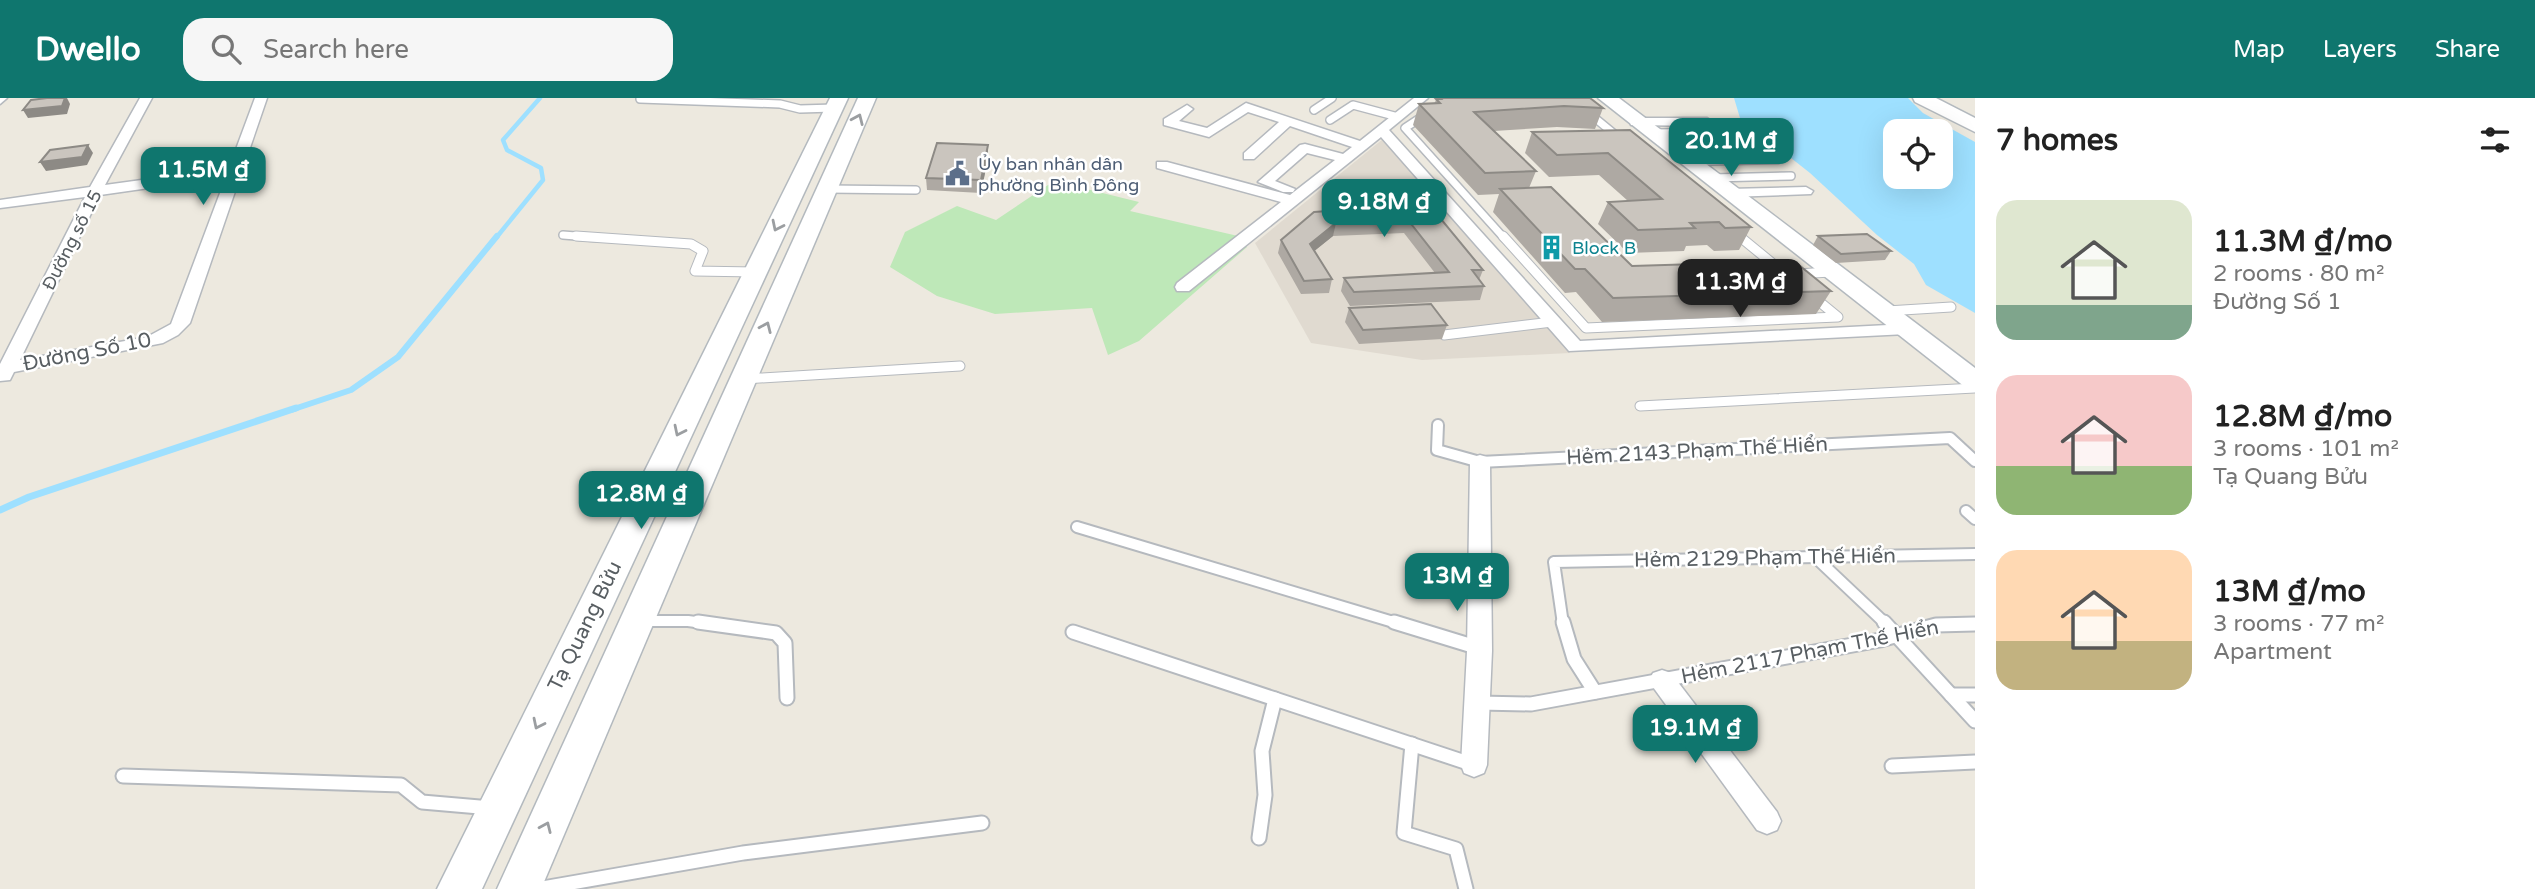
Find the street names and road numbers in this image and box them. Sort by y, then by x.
street label: Đường số 15 [37,186,107,294]
street label: Đường Số 10 [21,327,153,377]
street label: Hẻm 2143 Phạm Thế Hiển [1565,432,1829,470]
street label: Hẻm 2129 Phạm Thế Hiển [1634,543,1896,573]
street label: Tạ Quang Bửu [543,557,627,695]
street label: Hẻm 2117 Phạm Thế Hiển [1679,615,1941,689]

